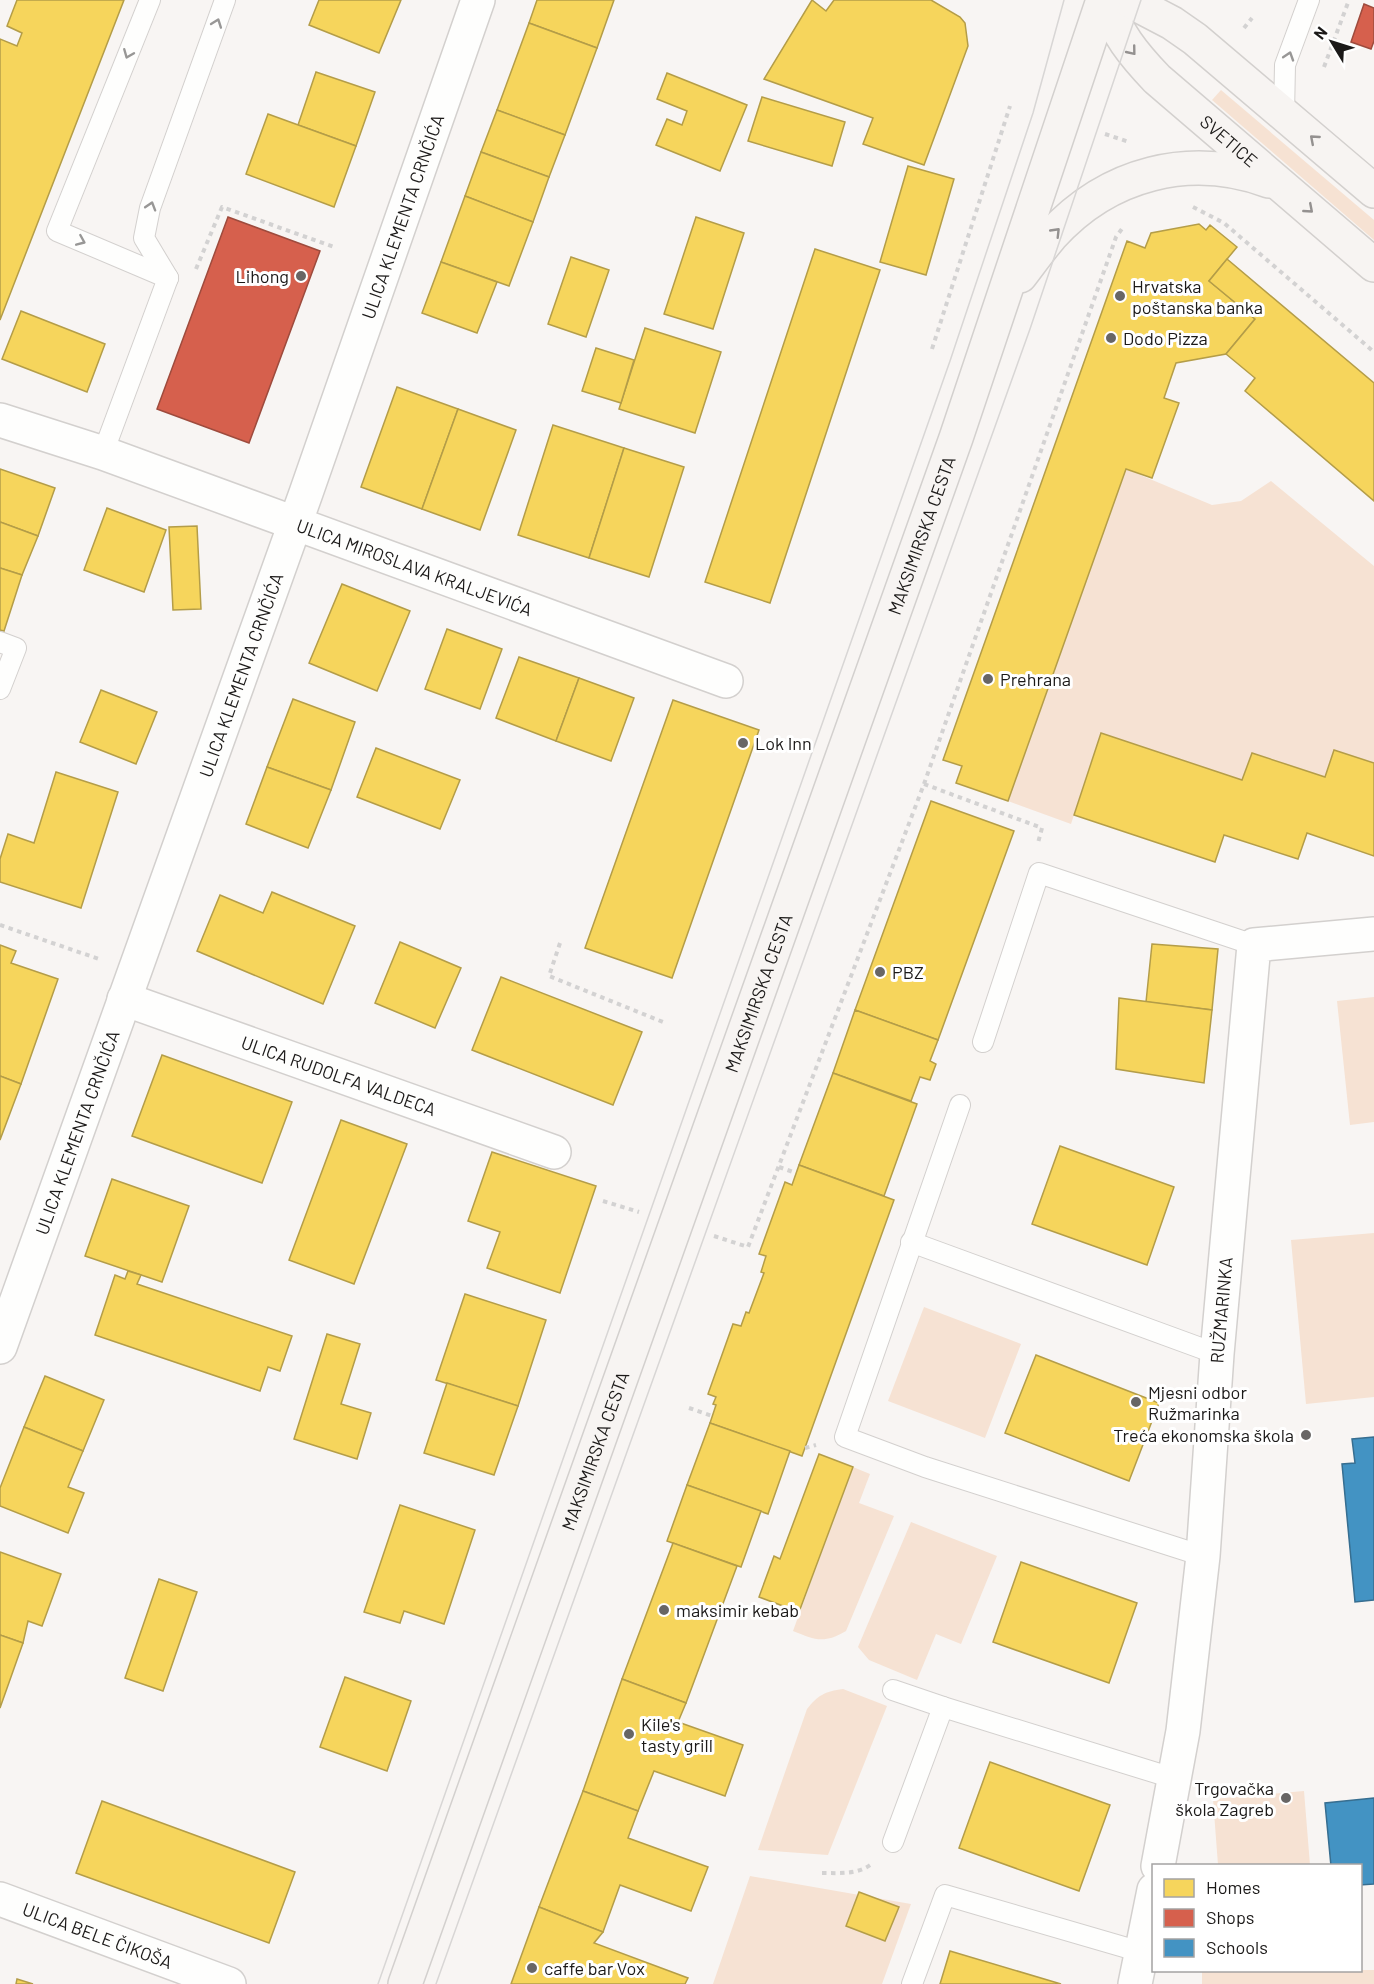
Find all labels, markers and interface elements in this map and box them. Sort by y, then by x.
north arrow [1302,12,1362,72]
one-way arrow [209,18,222,29]
text: N [1309,22,1331,42]
one-way arrow [1125,45,1136,56]
one-way arrow [123,48,135,59]
one-way arrow [1281,51,1294,62]
street label: SVETICE [1196,110,1262,171]
street label: ULICA KLEMENTA CRNČIĆA [357,111,448,322]
one-way arrow [1310,135,1321,146]
one-way arrow [144,201,156,212]
one-way arrow [1302,202,1313,213]
one-way arrow [1048,229,1059,240]
one-way arrow [75,234,86,246]
place label: Lihong [235,265,289,287]
marker: Lihong [294,269,308,283]
place label: Hrvatska poštanska banka [1132,275,1263,318]
marker: Hrvatska poštanska banka [1113,289,1127,303]
place label: Dodo Pizza [1123,327,1208,349]
marker: Dodo Pizza [1104,331,1118,345]
street label: MAKSIMIRSKA CESTA [883,453,960,618]
street label: ULICA MIROSLAVA KRALJEVIĆA [294,514,536,620]
street label: ULICA KLEMENTA CRNČIĆA [194,570,288,780]
place label: Prehrana [1000,668,1071,690]
marker: Prehrana [981,672,995,686]
place label: Lok Inn [755,732,812,754]
marker: Lok Inn [736,736,750,750]
street label: MAKSIMIRSKA CESTA [720,911,797,1075]
place label: PBZ [892,961,924,983]
marker: PBZ [873,965,887,979]
street label: ULICA KLEMENTA CRNČIĆA [30,1027,124,1238]
street label: ULICA RUDOLFA VALDECA [238,1031,439,1120]
street label: RUŽMARINKA [1205,1256,1237,1364]
street label: MAKSIMIRSKA CESTA [557,1368,633,1533]
place label: Mjesni odbor Ružmarinka [1148,1381,1247,1424]
marker: Mjesni odbor Ružmarinka [1129,1395,1143,1409]
place label: Treća ekonomska škola [1113,1424,1294,1446]
marker: Treća ekonomska škola [1299,1428,1313,1442]
place label: maksimir kebab [676,1599,799,1621]
marker: maksimir kebab [657,1603,671,1617]
place label: Kile's tasty grill [641,1713,713,1756]
marker: Kile's tasty grill [622,1727,636,1741]
place label: Trgovačka škola Zagreb [1175,1777,1274,1820]
marker: Trgovačka škola Zagreb [1279,1791,1293,1805]
legend [1152,1864,1362,1972]
text: Homes [1206,1876,1260,1898]
street label: ULICA BELE ČIKOŠA [20,1897,175,1973]
text: Shops [1206,1906,1255,1928]
text: Schools [1206,1936,1268,1958]
place label: caffe bar Vox [544,1957,645,1979]
marker: caffe bar Vox [525,1961,539,1975]

